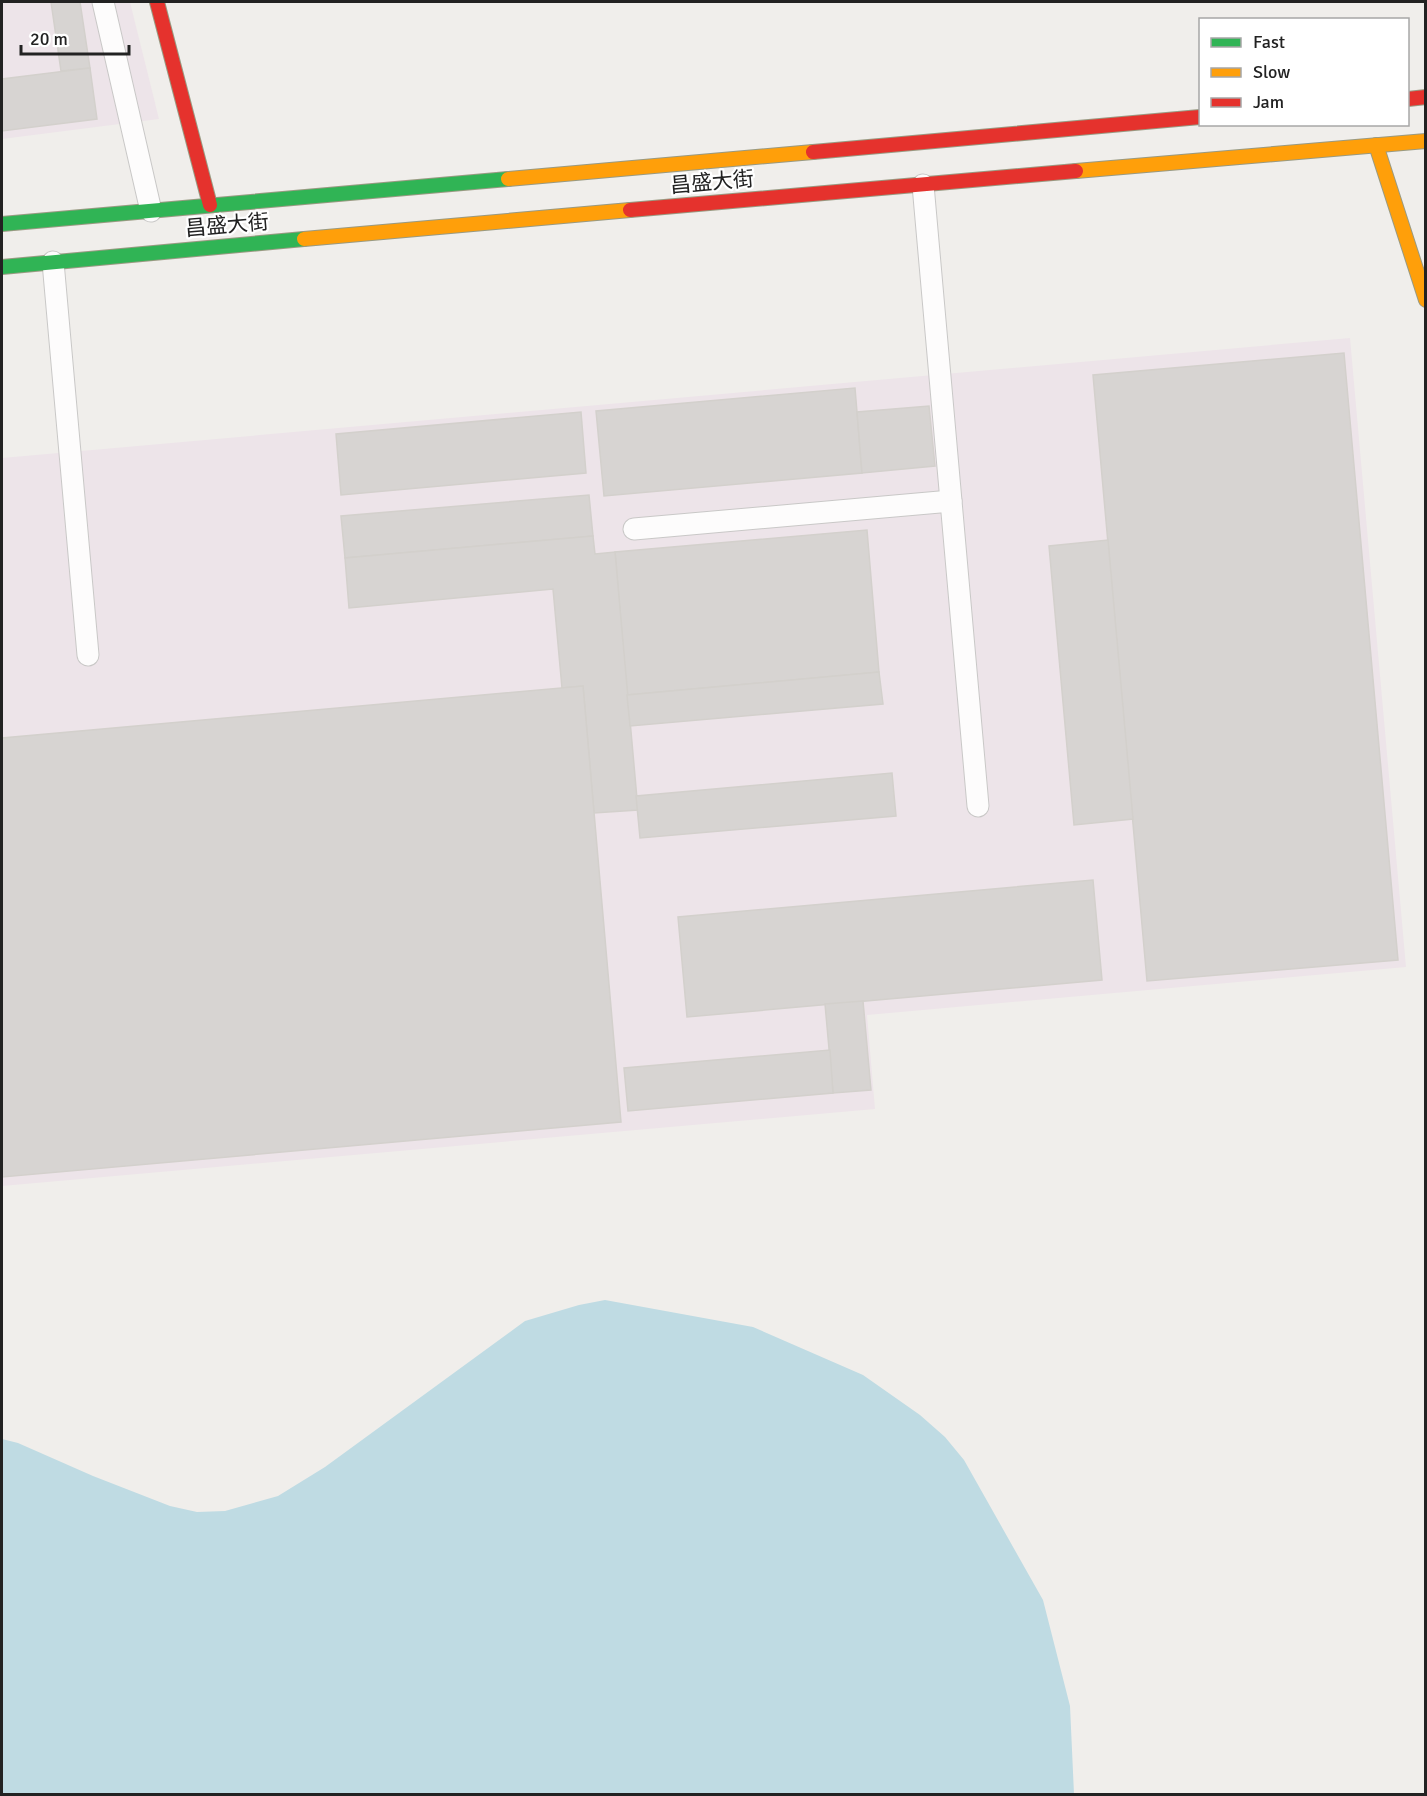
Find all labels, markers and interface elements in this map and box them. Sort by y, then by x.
scale bar [21,18,129,56]
legend [1199,18,1409,126]
text: 20 m [30,28,68,50]
text: Fast [1253,31,1285,53]
text: Slow [1253,61,1290,83]
text: Jam [1253,91,1284,113]
street label: 昌盛大街 [669,165,755,199]
street label: 昌盛大街 [184,208,270,242]

